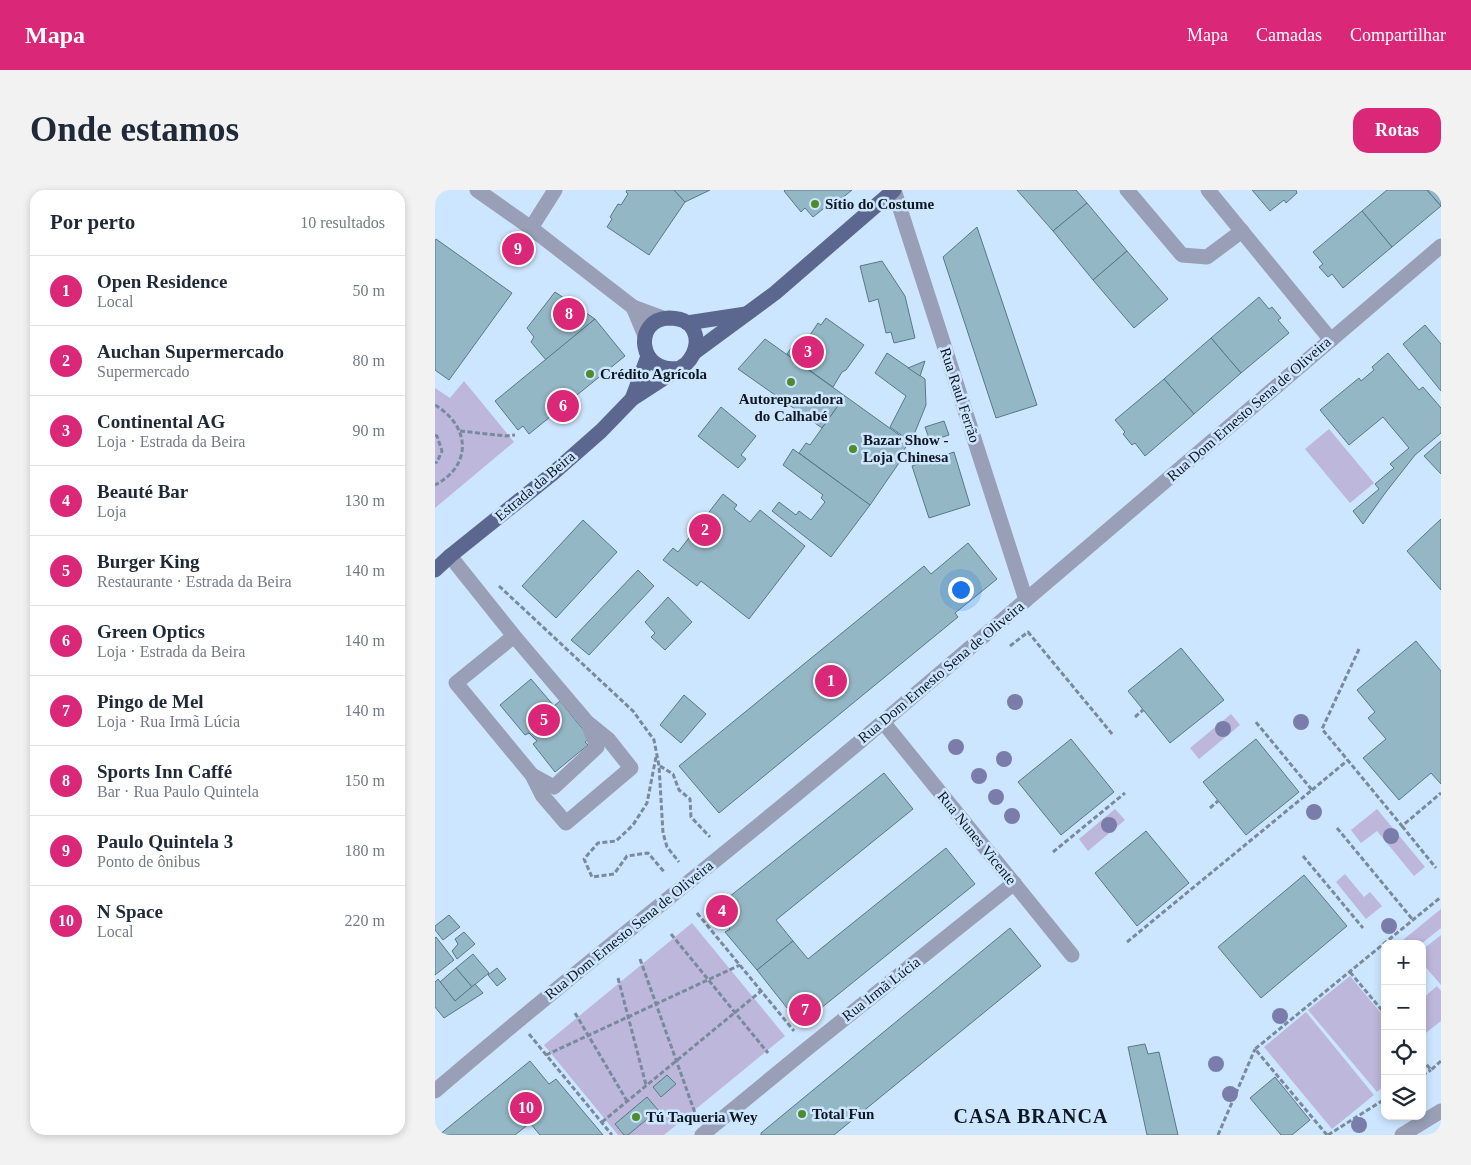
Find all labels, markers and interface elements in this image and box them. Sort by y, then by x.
text: Mapa [25,22,85,48]
text: Mapa [1187,25,1228,45]
text: Camadas [1256,25,1322,45]
text: Compartilhar [1350,25,1446,45]
button: Rotas [1353,108,1441,153]
text: Onde estamos [30,110,239,149]
place label: Sítio do Costume [825,196,935,212]
marker: Sítio do Costume [809,198,821,210]
text: Por perto [50,210,135,234]
text: 10 resultados [300,214,385,231]
pin: 9 [502,230,534,268]
text: Open Residence [97,271,227,292]
text: 1 [62,282,70,299]
text: 50 m [353,282,385,299]
text: Local [97,293,133,310]
pin: 8 [553,295,585,333]
pin: 3 [792,333,824,371]
street label: Rua Dom Ernesto Sena de Oliveira [1164,333,1334,484]
text: Auchan Supermercado [97,341,284,362]
street label: Rua Raul Ferrão [937,345,983,445]
text: 2 [62,352,70,369]
text: 80 m [353,352,385,369]
text: Supermercado [97,363,189,380]
place label: Crédito Agrícola [600,366,708,382]
marker: Crédito Agrícola [584,368,596,380]
marker: Autoreparadora do Calhabé [785,376,797,388]
pin: 6 [547,387,579,425]
place label: Autoreparadora do Calhabé [739,391,844,424]
text: Continental AG [97,411,225,432]
text: 3 [62,422,70,439]
text: 90 m [353,422,385,439]
place label: Bazar Show - Loja Chinesa [863,432,949,465]
text: Loja · Estrada da Beira [97,433,245,450]
marker: Bazar Show - Loja Chinesa [847,443,859,455]
street label: Estrada da Beira [492,448,578,524]
text: Beauté Bar [97,481,188,502]
text: 4 [62,492,70,509]
text: 130 m [345,492,385,509]
text: Loja [97,503,126,520]
pin: 2 [689,511,721,549]
text: Burger King [97,551,200,572]
text: 5 [62,562,70,579]
text: 140 m [345,562,385,579]
text: Restaurante · Estrada da Beira [97,573,292,590]
your location [948,577,974,603]
street label: Rua Dom Ernesto Sena de Oliveira [855,598,1027,746]
text: Green Optics [97,621,205,642]
text: 6 [62,632,70,649]
text: 140 m [345,632,385,649]
text: Loja · Estrada da Beira [97,643,245,660]
pin: 1 [815,662,847,700]
text: Pingo de Mel [97,691,204,712]
pin: 5 [528,701,560,739]
text: 7 [62,702,70,719]
text: 140 m [345,702,385,719]
text: Loja · Rua Irmã Lúcia [97,713,240,730]
text: Sports Inn Caffé [97,761,232,782]
text: 8 [62,772,70,789]
text: 150 m [345,772,385,789]
text: Bar · Rua Paulo Quintela [97,783,259,800]
street label: Rua Nunes Vicente [934,788,1020,888]
text: Paulo Quintela 3 [97,831,233,852]
text: 9 [62,842,70,859]
text: 180 m [345,842,385,859]
text: Ponto de ônibus [97,853,200,870]
street label: Rua Dom Ernesto Sena de Oliveira [542,857,716,1003]
pin: 4 [706,892,738,930]
text: N Space [97,901,163,922]
text: 10 [58,912,74,929]
text: 220 m [345,912,385,929]
text: Local [97,923,133,940]
map controls [1381,940,1426,1120]
button: + [1381,940,1426,985]
street label: Rua Irmã Lúcia [839,954,923,1024]
button: − [1381,985,1426,1030]
pin: 7 [789,991,821,1029]
button: locate [1381,1030,1426,1075]
button: layers [1381,1075,1426,1120]
pin: 10 [510,1089,542,1127]
district label: CASA BRANCA [954,1105,1108,1127]
place label: Total Fun [812,1106,875,1122]
marker: Total Fun [796,1108,808,1120]
place label: Tú Taqueria Wey [646,1109,758,1125]
marker: Tú Taqueria Wey [630,1111,642,1123]

